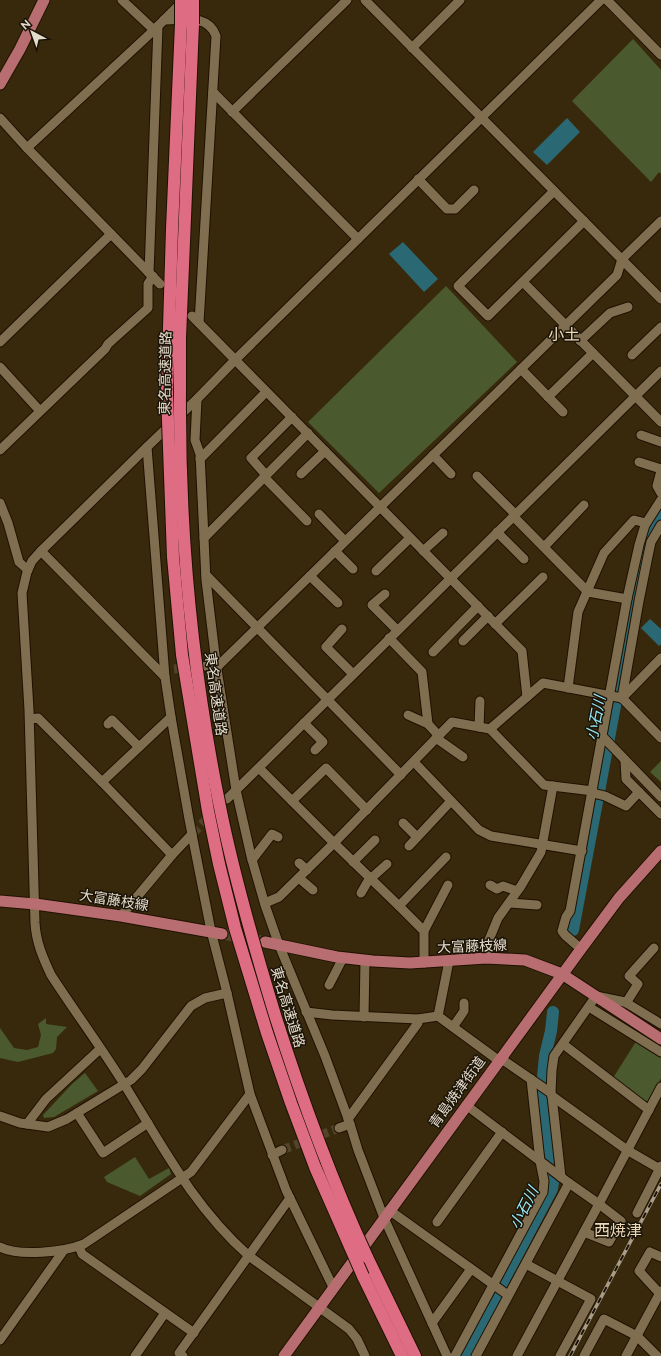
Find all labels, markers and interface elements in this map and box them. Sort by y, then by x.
north arrow [12,12,52,52]
text: N [18,17,33,32]
district label: 小土 [548,325,580,344]
street label: 東名高速道路 [156,331,174,415]
street label: 東名高速道路 [202,651,230,737]
water label: 小石川 [583,692,610,742]
street label: 大富藤枝線 [78,887,150,913]
street label: 大富藤枝線 [437,937,507,955]
street label: 東名高速道路 [268,964,308,1050]
street label: 青島焼津街道 [426,1053,488,1131]
water label: 小石川 [506,1182,543,1232]
district label: 西焼津 [594,1221,642,1240]

